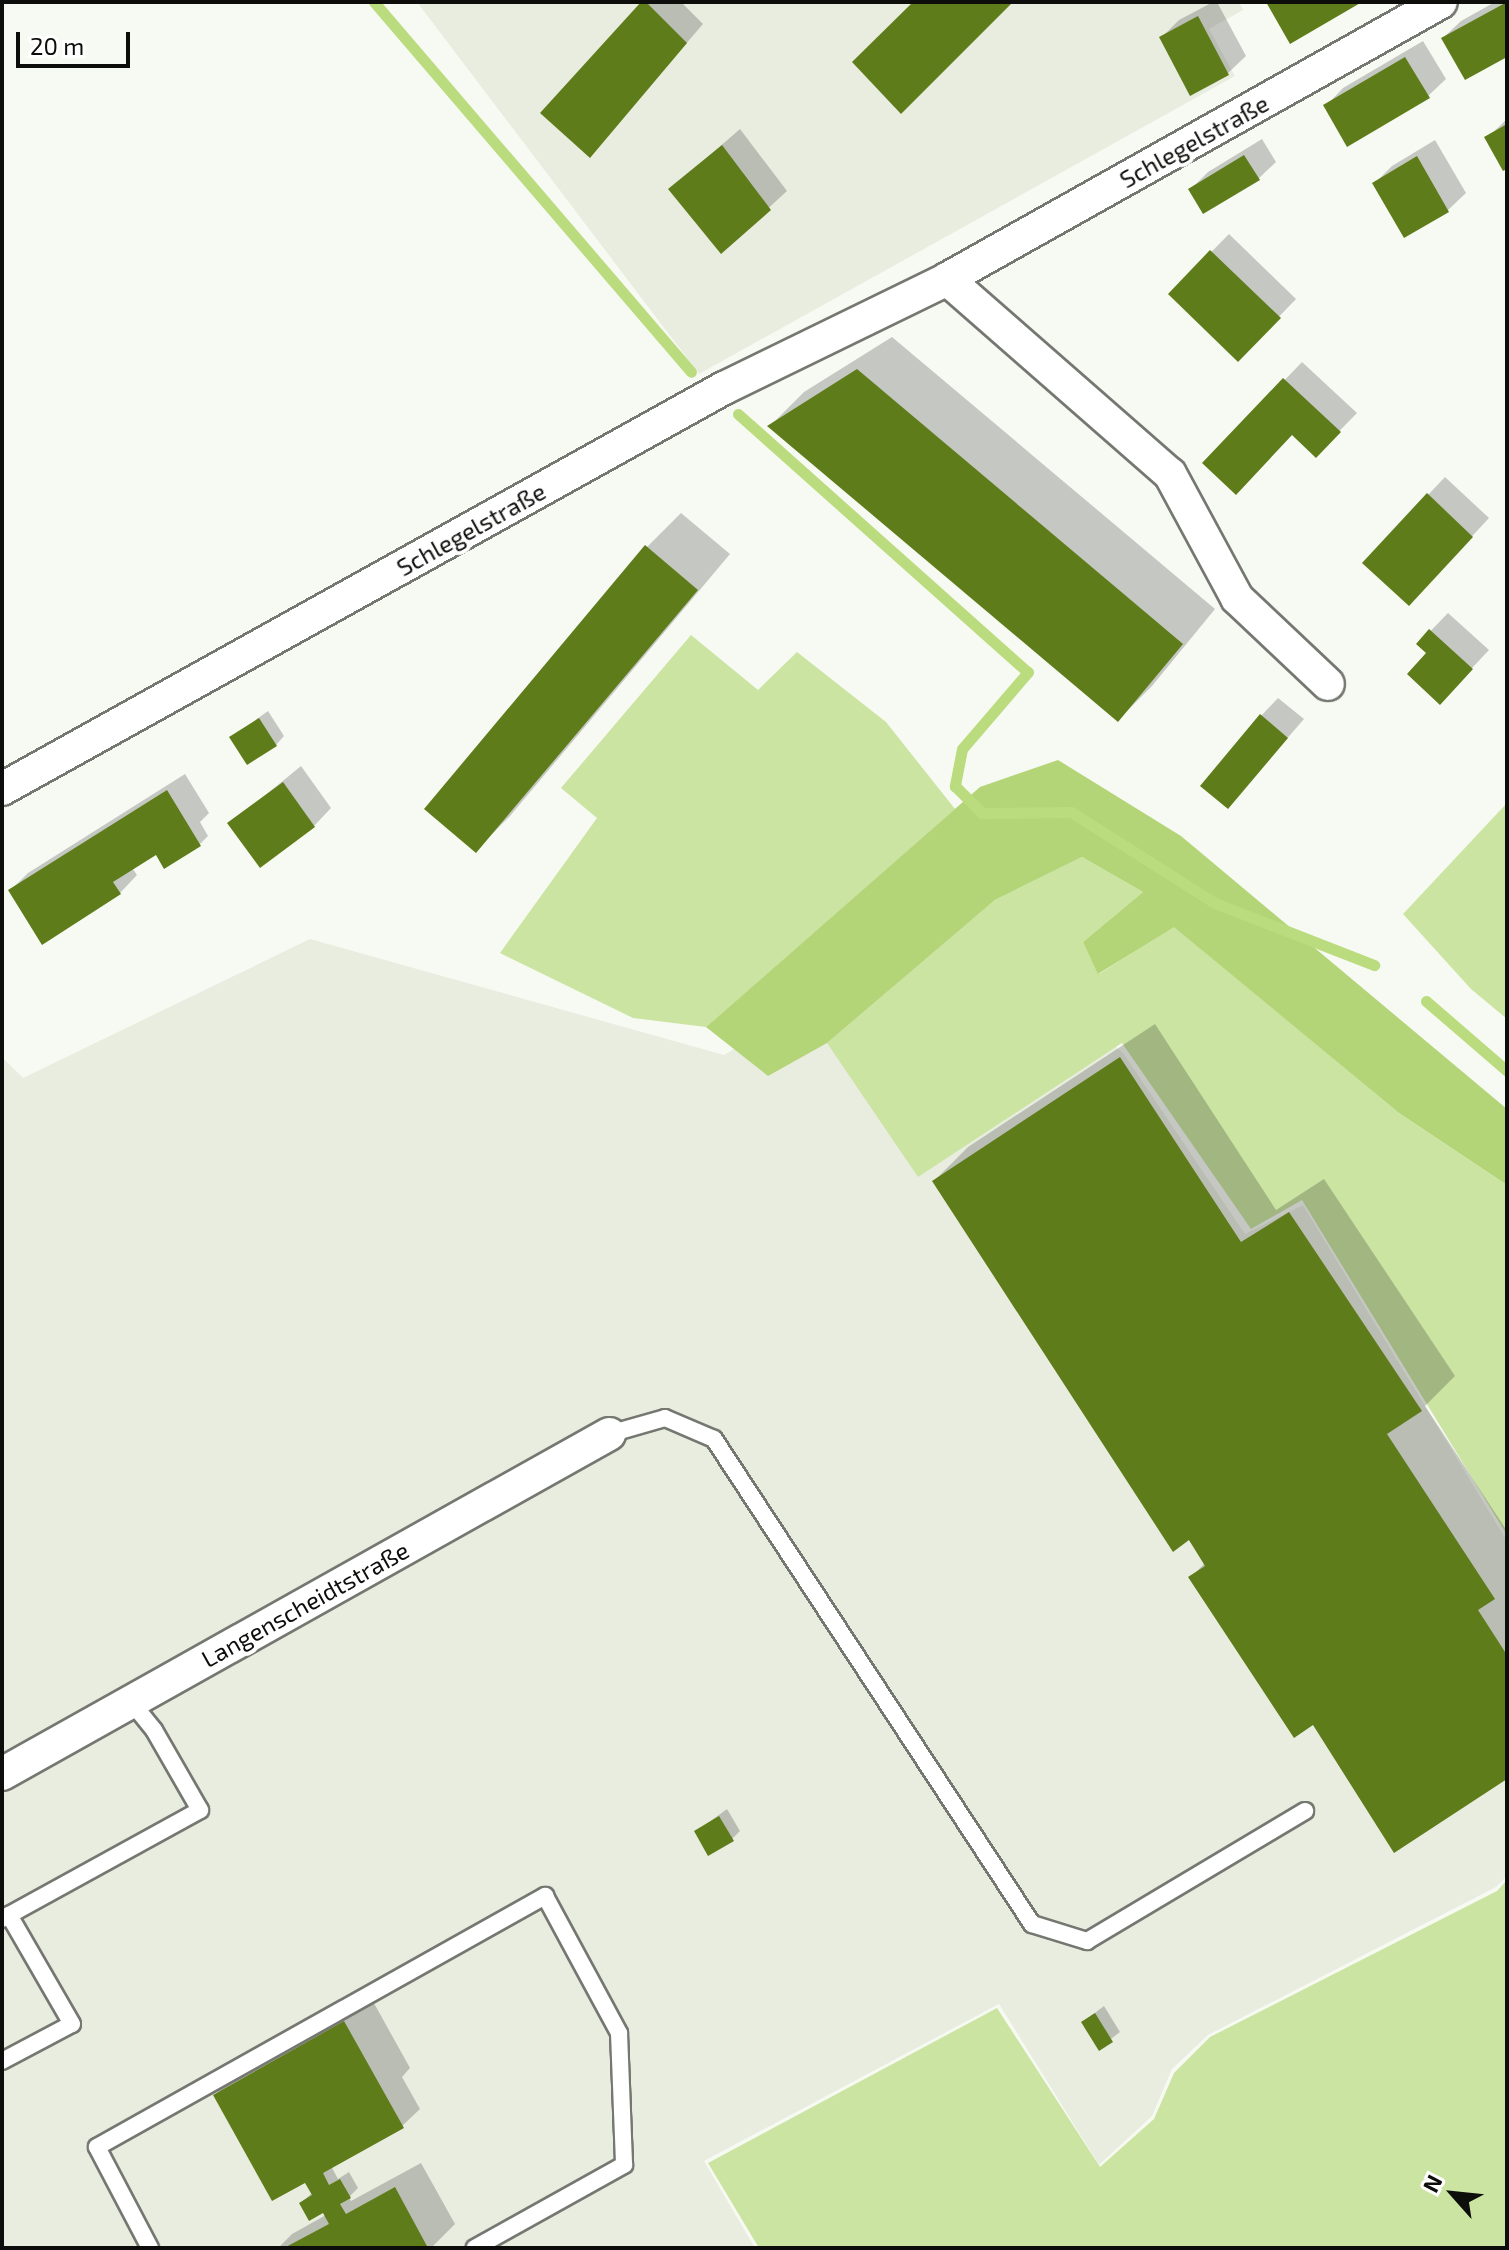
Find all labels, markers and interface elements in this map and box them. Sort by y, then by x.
scale bar [20,16,134,66]
text: 20 m [30,31,84,60]
street label: Schlegelstraße [1115,88,1273,194]
street label: Schlegelstraße [392,476,550,582]
street label: Langenscheidtstraße [196,1535,414,1673]
north arrow [1413,2154,1493,2234]
text: N [1416,2170,1447,2196]

